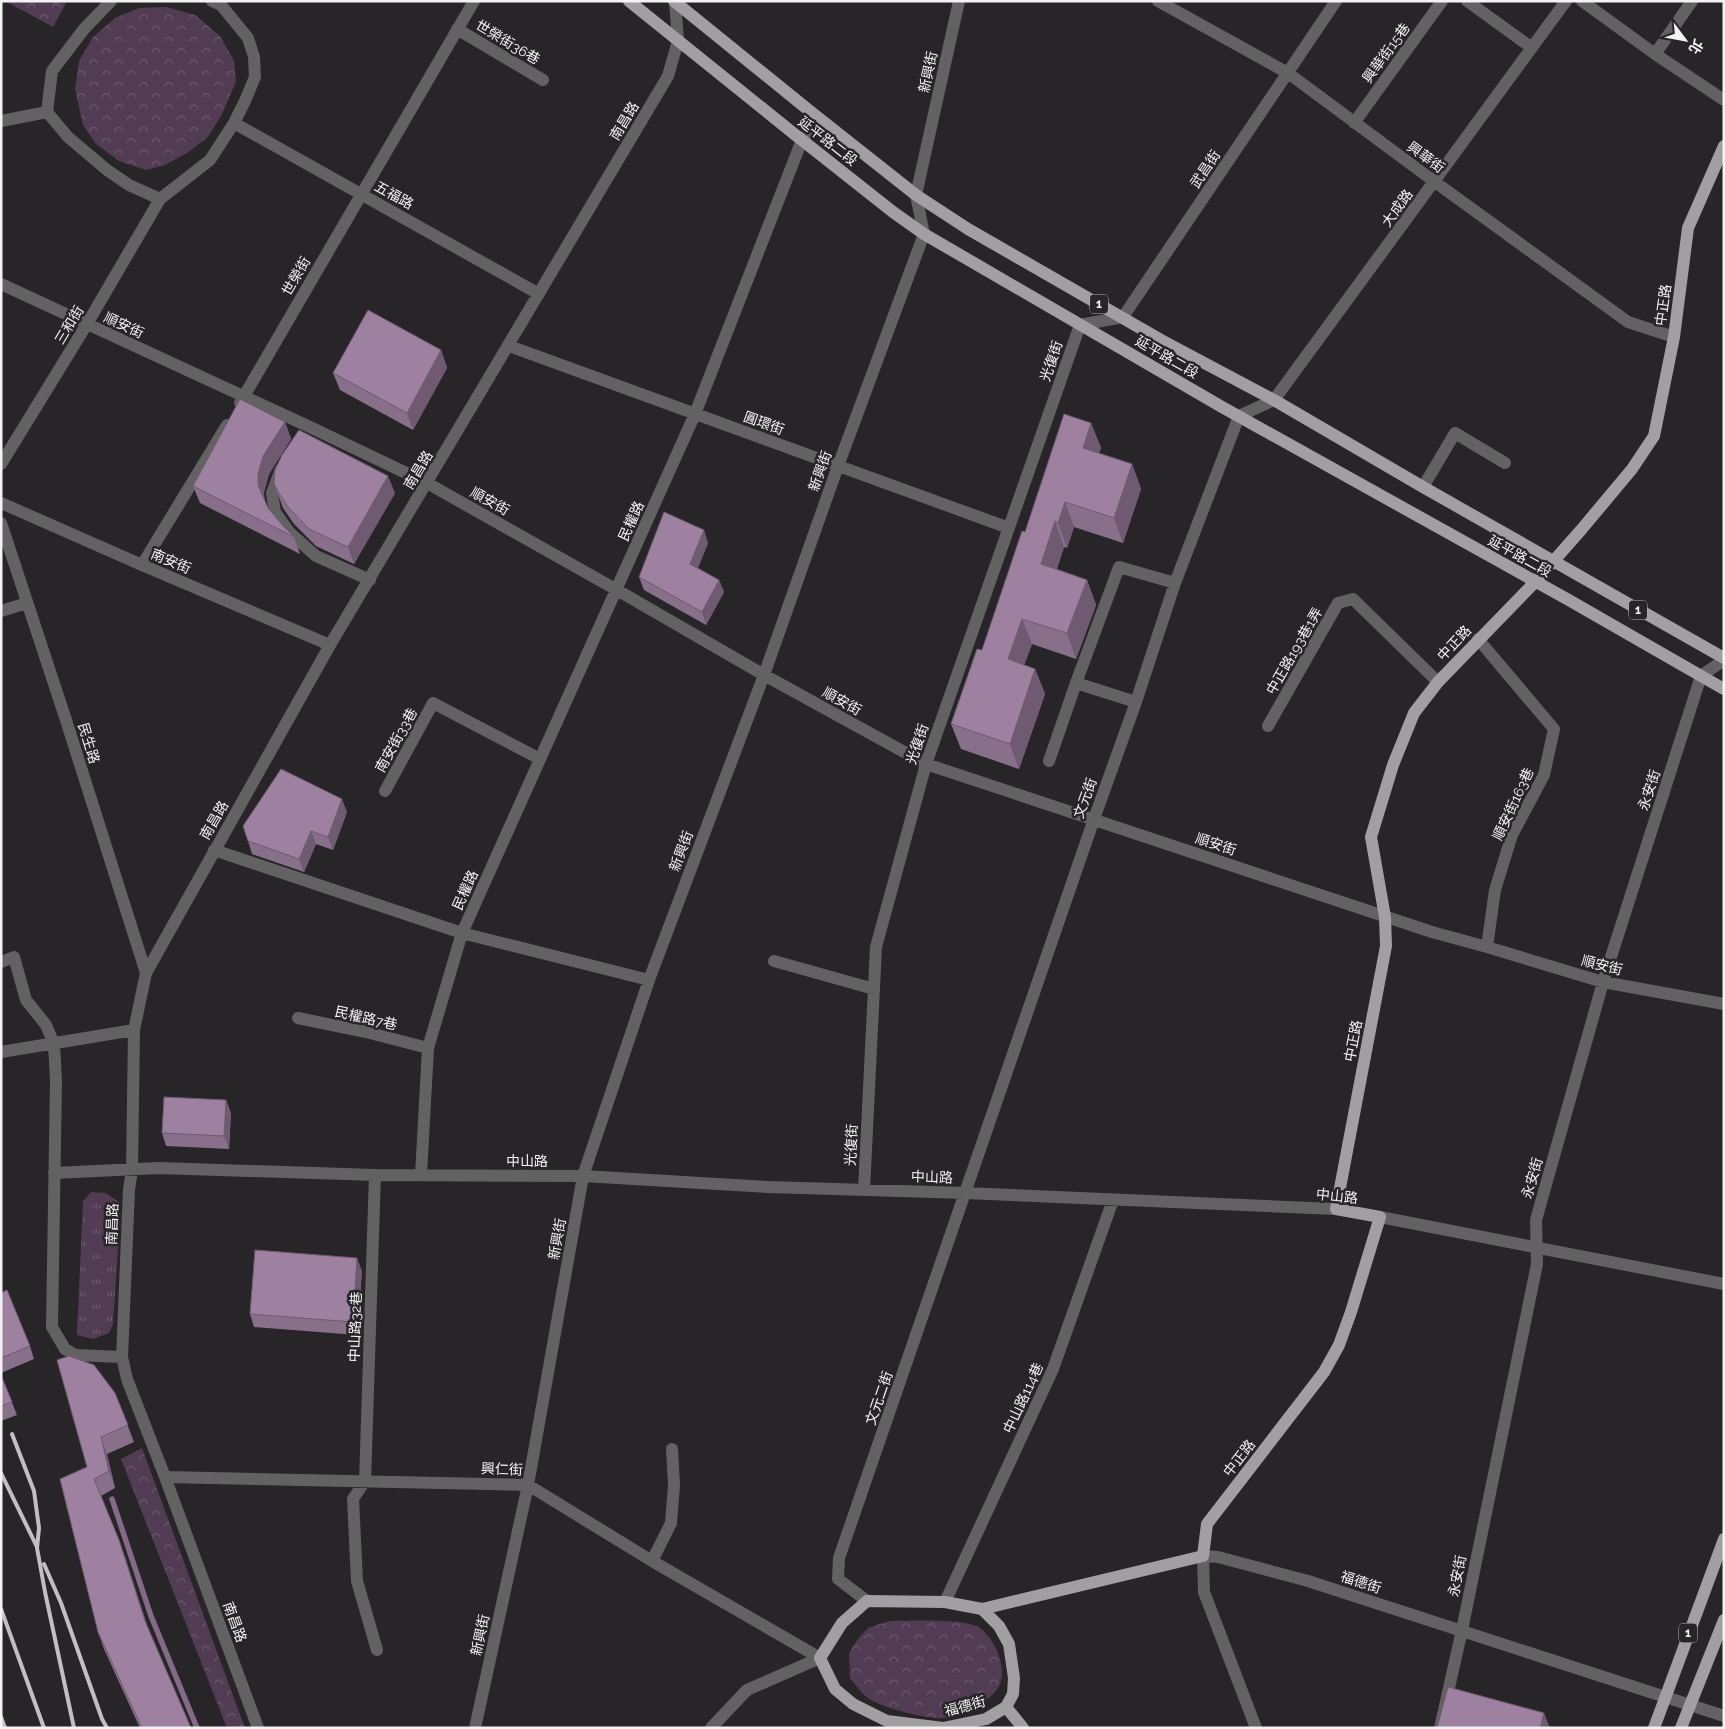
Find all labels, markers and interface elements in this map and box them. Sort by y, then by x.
north arrow [1660,15,1710,65]
street label: 世榮街36巷 [473,17,543,67]
street label: 興華街15巷 [1359,20,1413,86]
text: 北 [1686,37,1707,57]
street label: 新興街 [916,50,940,94]
street label: 南昌路 [606,99,642,143]
street label: 延平路二段 [795,113,861,169]
street label: 興華街 [1404,138,1448,176]
street label: 武昌街 [1187,147,1223,191]
street label: 五福路 [372,178,416,212]
street label: 大成路 [1378,186,1416,230]
street label: 世榮街 [279,254,313,298]
street label: 中正路 [1652,283,1674,327]
road number: 1 [1090,294,1108,314]
street label: 三和街 [51,303,87,347]
street label: 順安街 [102,309,146,341]
street label: 延平路二段 [1133,333,1201,381]
street label: 光復街 [1037,339,1065,383]
street label: 圓環街 [742,408,786,438]
street label: 南昌路 [400,448,436,492]
street label: 新興街 [805,449,835,493]
street label: 順安街 [468,484,512,518]
street label: 民權路 [615,499,647,543]
street label: 延平路二段 [1486,532,1554,580]
street label: 南安街 [149,545,193,577]
road number: 1 [1629,600,1647,620]
street label: 中正路193巷1弄 [1263,605,1325,697]
street label: 中正路 [1434,622,1474,664]
street label: 順安街 [820,684,864,718]
street label: 南安街33巷 [372,705,420,775]
street label: 民生路 [75,721,103,765]
street label: 光復街 [903,722,931,766]
street label: 順安街163巷 [1489,765,1537,843]
street label: 永安街 [1635,768,1663,812]
street label: 文元街 [1070,776,1100,820]
street label: 南昌路 [197,798,231,842]
street label: 新興街 [666,829,696,873]
street label: 順安街 [1194,830,1238,858]
street label: 民權路 [449,868,481,912]
street label: 順安街 [1580,952,1624,978]
street label: 民權路7巷 [333,1003,399,1033]
street label: 中正路 [1341,1019,1365,1063]
street label: 光復街 [842,1124,860,1166]
street label: 中山路 [506,1153,548,1169]
street label: 永安街 [1519,1156,1545,1200]
street label: 中山路 [911,1168,953,1186]
street label: 中山路 [1315,1186,1359,1206]
street label: 南昌路 [103,1203,121,1245]
street label: 新興街 [545,1217,569,1261]
street label: 中山路32巷 [346,1291,364,1363]
street label: 中山路114巷 [1000,1360,1046,1436]
street label: 文元二街 [862,1369,896,1427]
street label: 中正路 [1220,1437,1258,1479]
street label: 興仁街 [481,1460,523,1478]
street label: 永安街 [1445,1554,1469,1598]
street label: 福德街 [1339,1568,1383,1596]
street label: 南昌路 [220,1600,250,1644]
street label: 新興街 [468,1613,492,1657]
road number: 1 [1679,1624,1697,1642]
street label: 福德街 [943,1693,987,1719]

